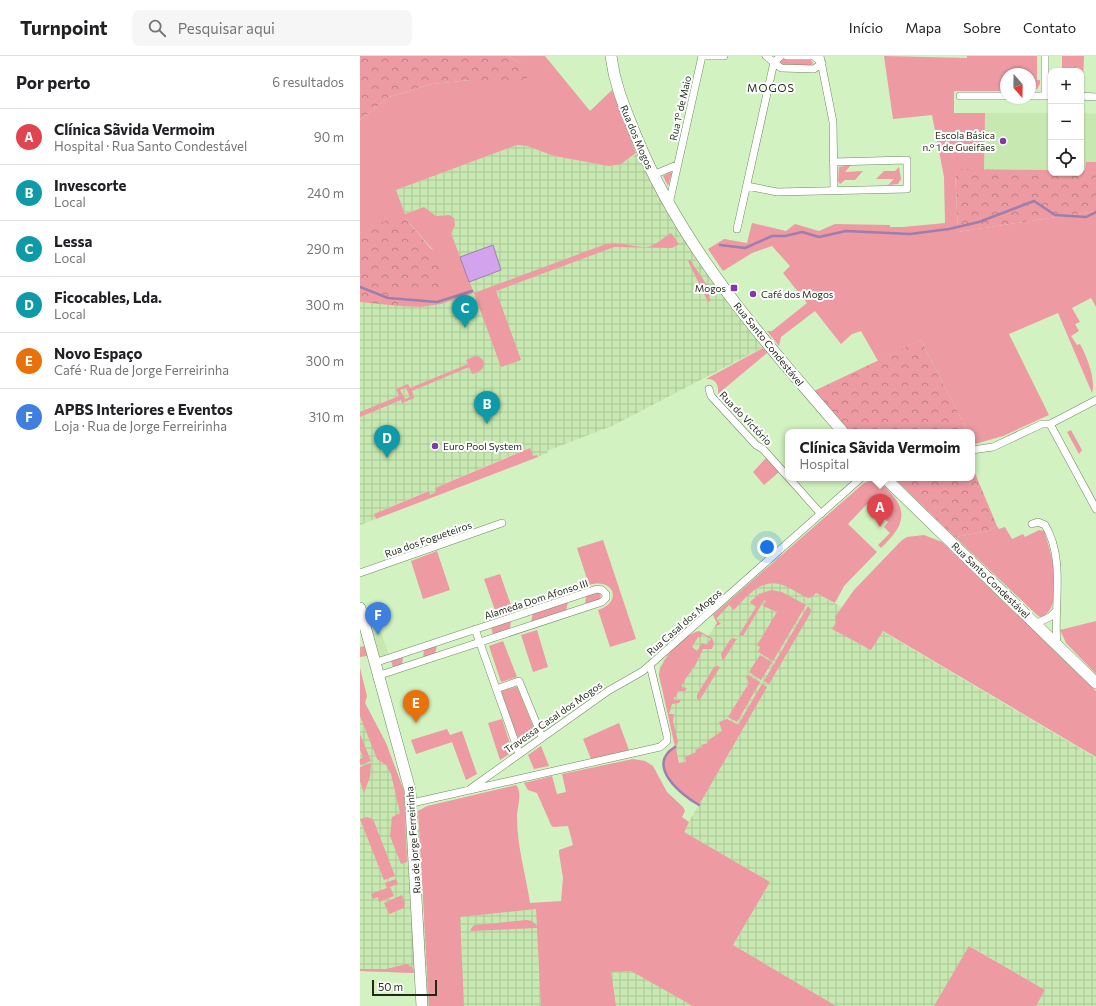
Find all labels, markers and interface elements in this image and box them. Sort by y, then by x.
search box [132,10,412,46]
text: Turnpoint [20,16,108,39]
icon: search [146,17,168,39]
text: Pesquisar aqui [178,19,275,37]
text: Início [849,19,883,36]
text: Mapa [905,19,941,36]
text: Sobre [963,19,1001,36]
text: Contato [1023,19,1076,36]
north arrow [1000,68,1036,104]
map controls [1048,68,1084,176]
button: + [1048,68,1084,104]
text: Por perto [16,72,91,93]
text: 6 resultados [272,74,344,90]
street label: Rua 1º de Maio [667,74,693,142]
district label: MOGOS [747,81,795,94]
street label: Rua dos Mogos [618,103,656,171]
button: − [1048,104,1084,140]
text: Clínica Sãvida Vermoim [54,120,215,138]
text: A [24,129,34,145]
text: 90 m [314,129,344,145]
place label: Escola Básica n.º 1 de Gueifães [923,129,995,153]
marker: Escola Básica n.º 1 de Gueifães [998,136,1008,146]
text: Hospital · Rua Santo Condestável [54,138,247,154]
button: locate [1048,140,1084,176]
text: Invescorte [54,176,127,194]
text: B [25,185,33,201]
text: 240 m [307,185,344,201]
text: Local [54,194,86,210]
text: Lessa [54,232,92,250]
text: C [25,241,33,257]
text: 290 m [307,241,344,257]
text: Local [54,250,86,266]
place label: Mogos [695,282,726,294]
marker: Mogos [729,283,739,293]
text: Ficocables, Lda. [54,288,162,306]
place label: Café dos Mogos [761,288,834,300]
marker: Café dos Mogos [748,289,758,299]
pin: C [452,295,478,328]
text: D [24,297,34,313]
text: 300 m [306,297,344,313]
street label: Rua Santo Condestável [732,300,806,388]
text: Local [54,306,86,322]
text: Novo Espaço [54,344,142,362]
text: E [25,353,33,369]
text: 300 m [306,353,344,369]
text: Café · Rua de Jorge Ferreirinha [54,362,229,378]
street label: Rua do Victório [717,389,775,447]
pin: B [474,391,500,424]
text: APBS Interiores e Eventos [54,400,233,418]
text: F [25,409,33,425]
text: 310 m [309,409,344,425]
text: Loja · Rua de Jorge Ferreirinha [54,418,227,434]
pin: D [374,425,400,458]
popup [785,429,975,481]
text: Clínica Sãvida Vermoim [800,438,960,456]
place label: Euro Pool System [443,440,522,452]
marker: Euro Pool System [430,441,440,451]
text: Hospital [800,456,849,472]
pin: A [867,494,893,527]
street label: Rua dos Fogueteiros [383,518,474,560]
your location [757,537,777,557]
street label: Rua Santo Condestável [949,539,1033,621]
street label: Alameda Dom Afonso III [483,577,589,621]
street label: Rua Casal dos Mogos [644,586,724,658]
pin: F [365,602,391,635]
street label: Travessa Casal dos Mogos [502,678,605,755]
pin: E [403,690,429,723]
street label: Rua de Jorge Ferreirinha [403,786,423,894]
scale bar [372,978,437,997]
text: 50 m [378,980,403,993]

